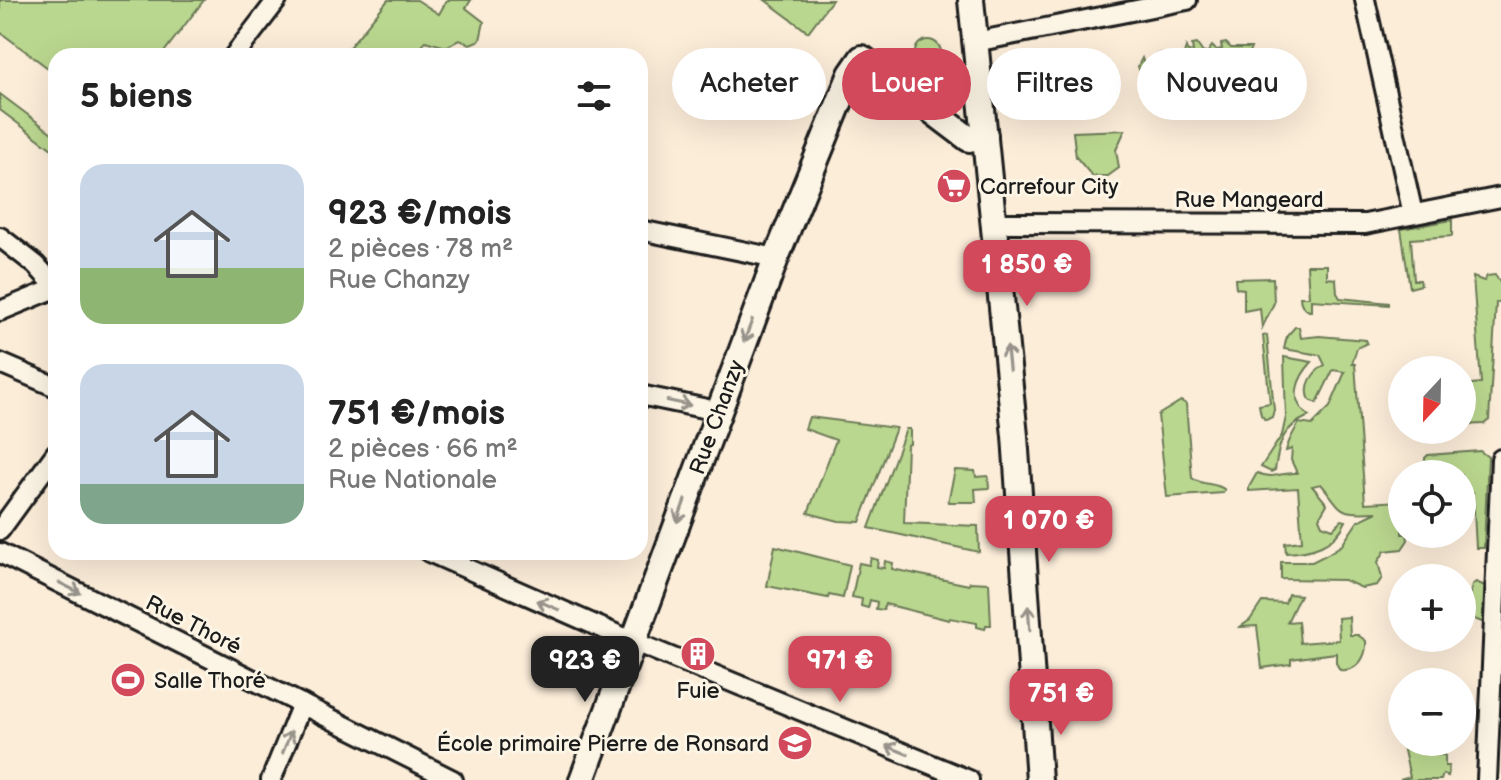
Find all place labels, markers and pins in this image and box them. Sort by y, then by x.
supermarket icon: Carrefour City [935,167,973,205]
place label: Carrefour City [980,174,1119,201]
pin: 1 850 € [953,240,1101,308]
pin: 1 070 € [975,496,1123,564]
building icon: Fuie [679,635,717,673]
pin: 923 € [529,636,641,704]
pin: 971 € [784,636,896,704]
sports icon: Salle Thoré [109,661,147,699]
place label: Salle Thoré [154,668,266,695]
pin: 751 € [1005,669,1117,737]
place label: Fuie [676,678,720,705]
school or university icon: École primaire Pierre de Ronsard [776,724,814,762]
place label: École primaire Pierre de Ronsard [437,730,769,758]

